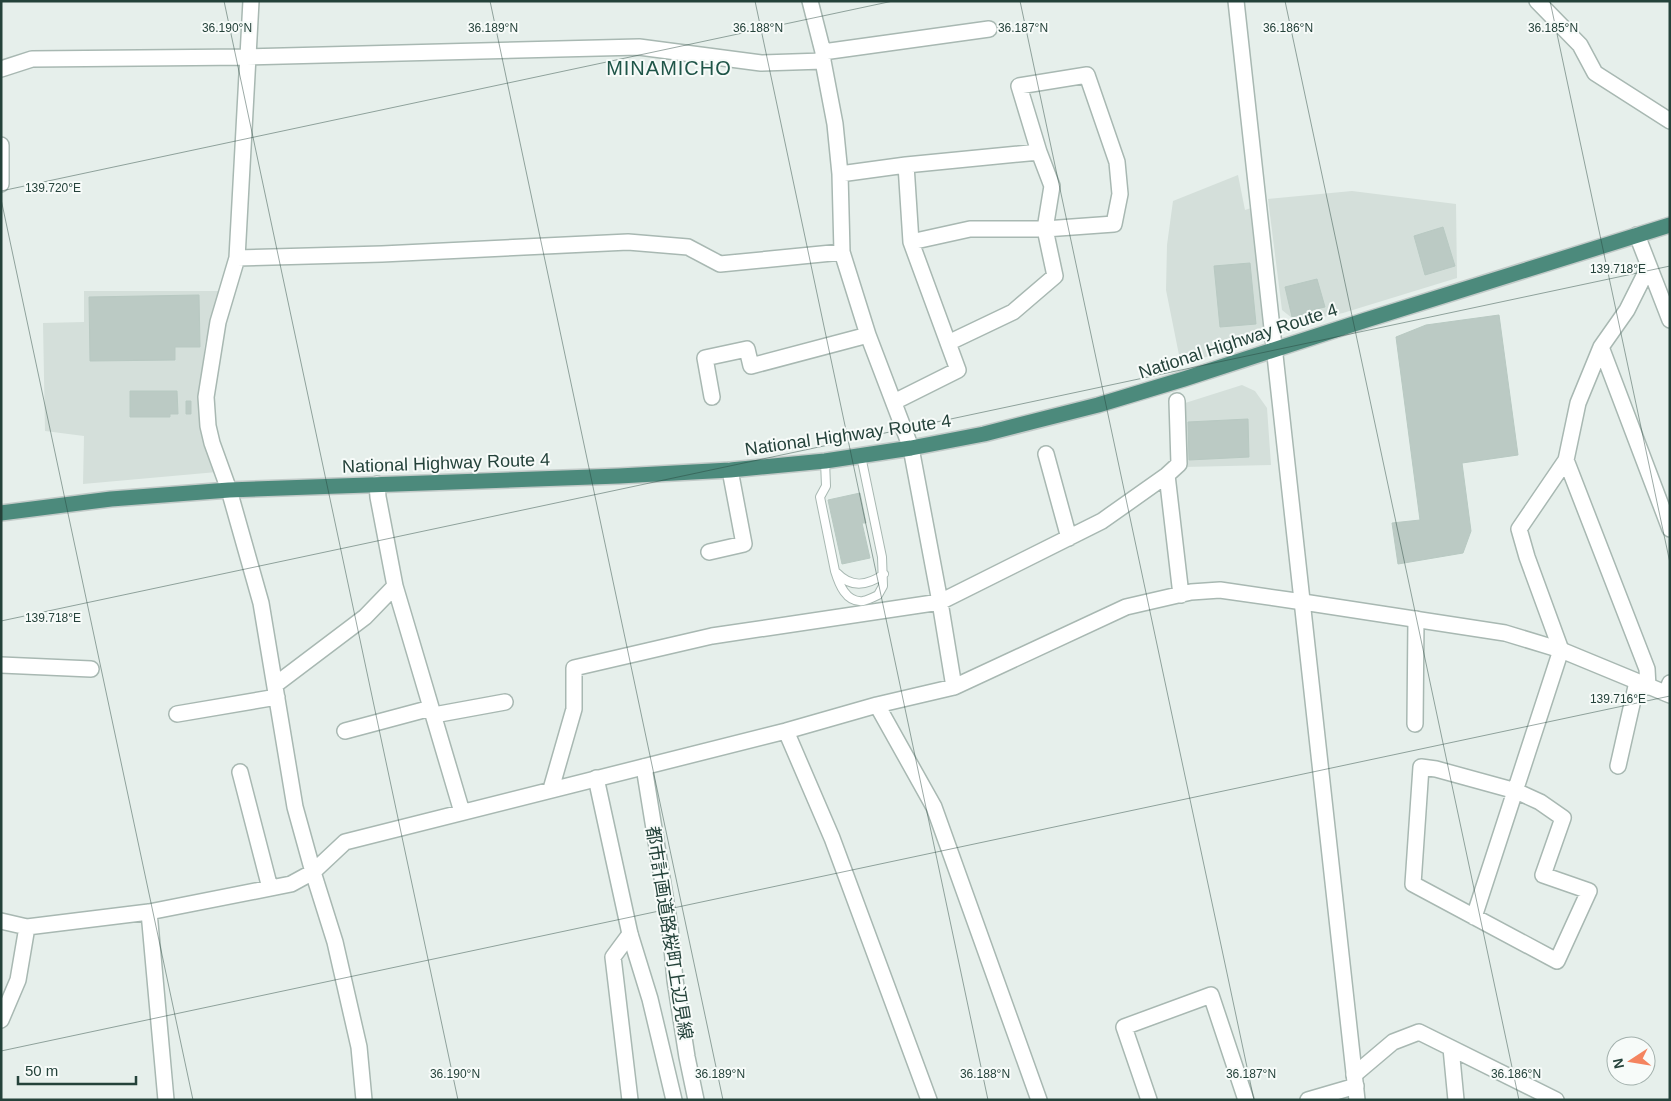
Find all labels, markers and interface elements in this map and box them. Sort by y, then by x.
text: 36.190°N [202,21,252,35]
text: 36.189°N [468,21,518,35]
text: 36.188°N [733,21,783,35]
text: 36.187°N [998,21,1048,35]
text: 36.186°N [1263,21,1313,35]
text: 36.185°N [1528,21,1578,35]
district label: MINAMICHO [606,57,732,79]
text: 139.720°E [25,181,81,195]
text: 139.718°E [1590,262,1646,276]
street label: National Highway Route 4 [1136,299,1340,383]
street label: National Highway Route 4 [744,411,952,459]
street label: National Highway Route 4 [342,449,550,477]
text: 139.718°E [25,611,81,625]
text: 139.716°E [1590,692,1646,706]
street label: 都市計画道路桜町上辺見線 [642,825,696,1041]
north arrow [1606,1036,1656,1086]
scale bar [18,1054,135,1086]
text: N [1609,1057,1627,1070]
text: 50 m [25,1062,58,1079]
text: 36.190°N [430,1067,480,1081]
text: 36.189°N [695,1067,745,1081]
text: 36.188°N [960,1067,1010,1081]
text: 36.187°N [1226,1067,1276,1081]
text: 36.186°N [1491,1067,1541,1081]

